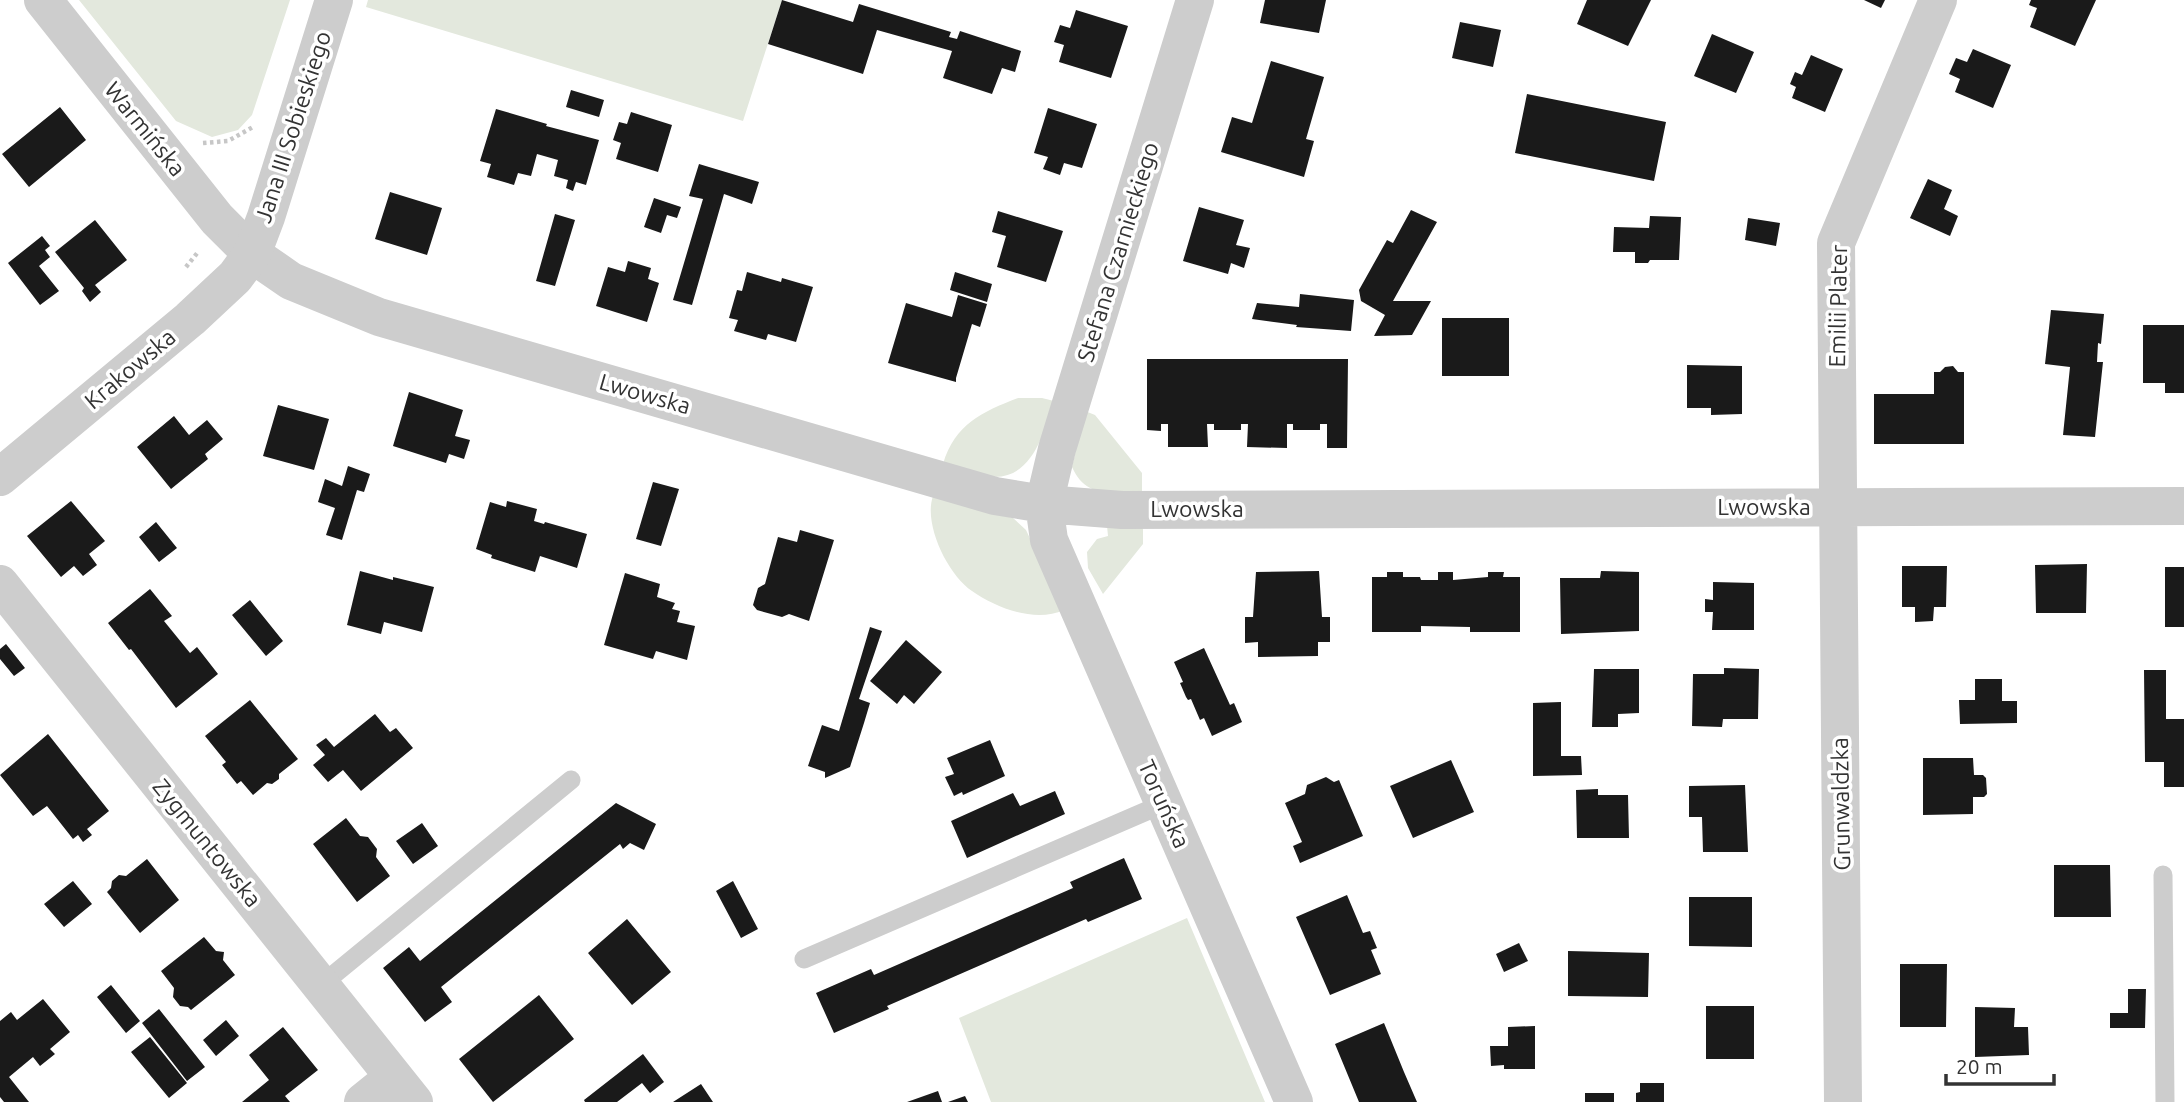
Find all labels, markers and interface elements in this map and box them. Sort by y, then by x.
street label: Jana III Sobieskiego [250,28,335,226]
street label: Warmińska [100,77,191,181]
street label: Stefana Czarnieckiego [1072,139,1163,365]
street label: Emilii Plater [1824,244,1851,368]
street label: Krakowska [79,324,180,414]
street label: Lwowska [597,369,694,418]
street label: Lwowska [1717,494,1811,519]
street label: Lwowska [1150,496,1244,521]
street label: Grunwaldzka [1827,737,1854,871]
street label: Toruńska [1134,756,1195,852]
street label: Zygmuntowska [148,774,266,911]
scale bar [1946,1042,2054,1086]
text: 20 m [1956,1054,2003,1078]

